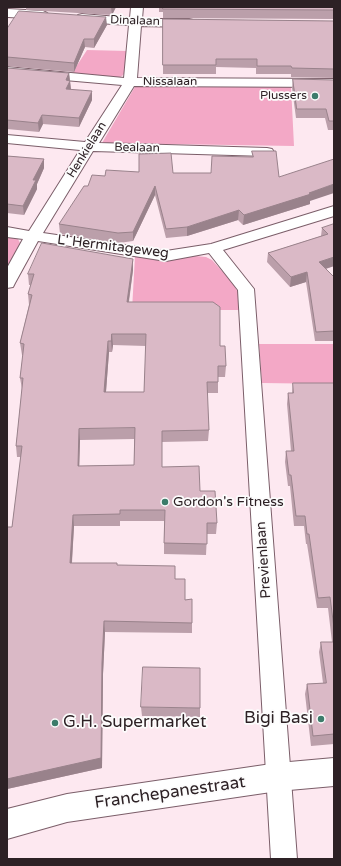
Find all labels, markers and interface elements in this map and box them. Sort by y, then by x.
street label: Dinalaan [110,13,160,29]
street label: Nissalaan [143,75,197,89]
place label: Plussers [260,89,307,103]
marker: Plussers [310,91,320,101]
street label: Henkielaan [64,119,110,181]
street label: Bealaan [114,140,160,156]
street label: L' Hermitageweg [56,232,170,262]
place label: Gordon's Fitness [173,494,284,510]
marker: Gordon's Fitness [160,497,170,507]
street label: Previenlaan [253,521,275,599]
place label: Bigi Basi [244,709,313,729]
place label: G.H. Supermarket [63,713,206,733]
marker: Bigi Basi [316,714,326,724]
marker: G.H. Supermarket [50,718,60,728]
street label: Franchepanestraat [93,772,247,814]

